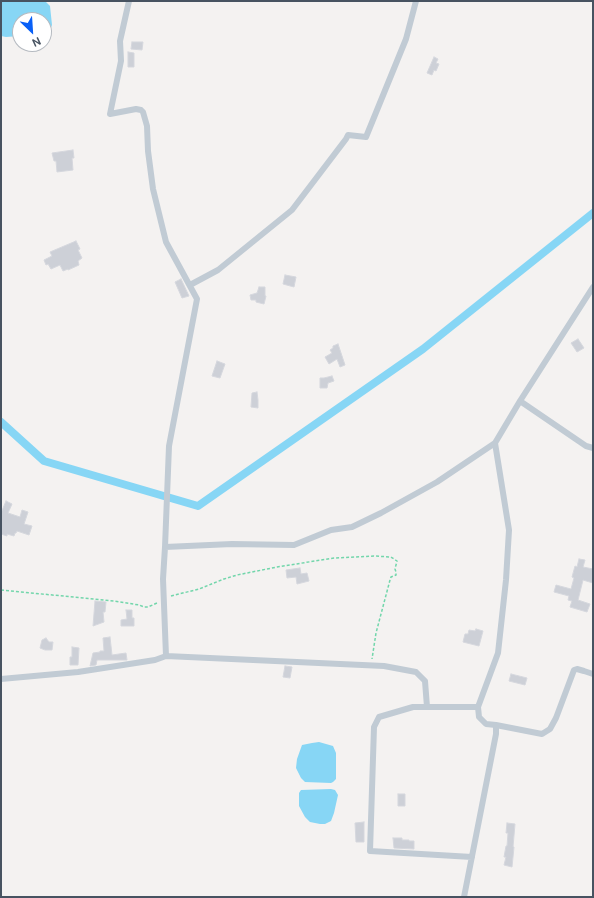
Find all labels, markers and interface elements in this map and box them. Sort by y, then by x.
north arrow [12,12,52,52]
text: N [30,34,43,50]

